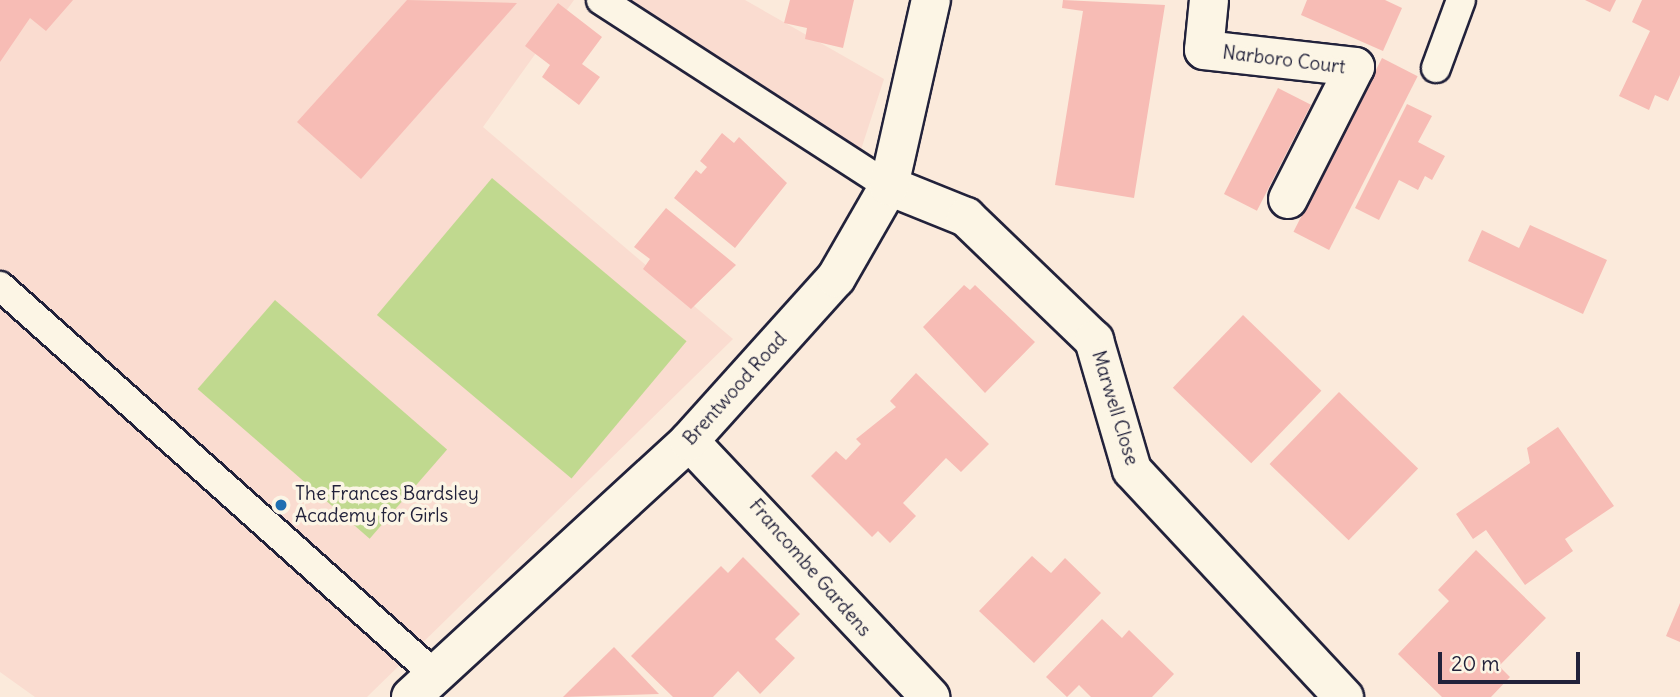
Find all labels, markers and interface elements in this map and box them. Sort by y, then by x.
street label: Narboro Court [1221,41,1347,79]
street label: Brentwood Road [678,328,792,450]
street label: Marwell Close [1087,348,1143,468]
place label: The Frances Bardsley Academy for Girls [295,483,479,527]
street label: Francombe Gardens [744,495,876,641]
marker: The Frances Bardsley Academy for Girls [273,497,289,513]
scale bar [1442,638,1584,682]
text: 20 m [1451,650,1500,677]

